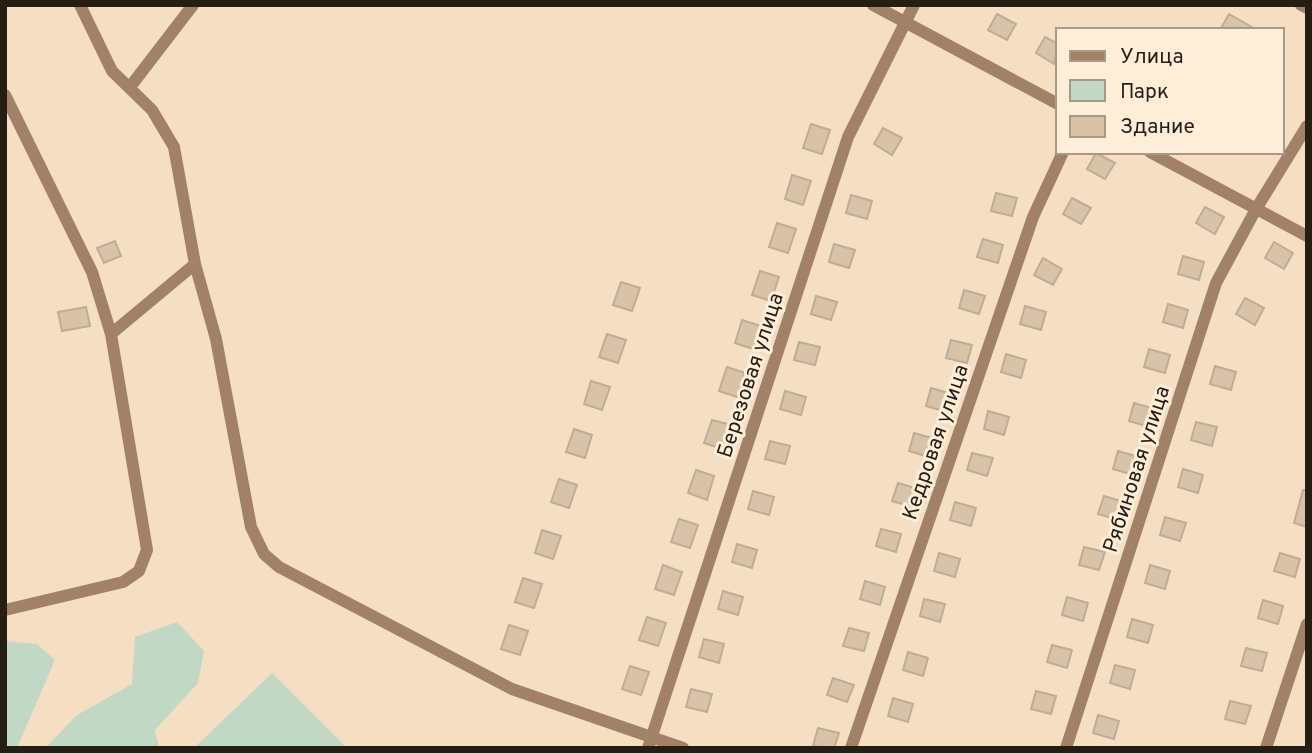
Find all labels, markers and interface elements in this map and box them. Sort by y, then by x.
legend [1056,28,1284,154]
text: Улица [1120,44,1184,71]
text: Парк [1120,79,1169,106]
text: Здание [1120,114,1195,141]
street label: Березовая улица [712,290,791,461]
street label: Кедровая улица [897,361,976,524]
street label: Рябиновая улица [1098,383,1177,556]

